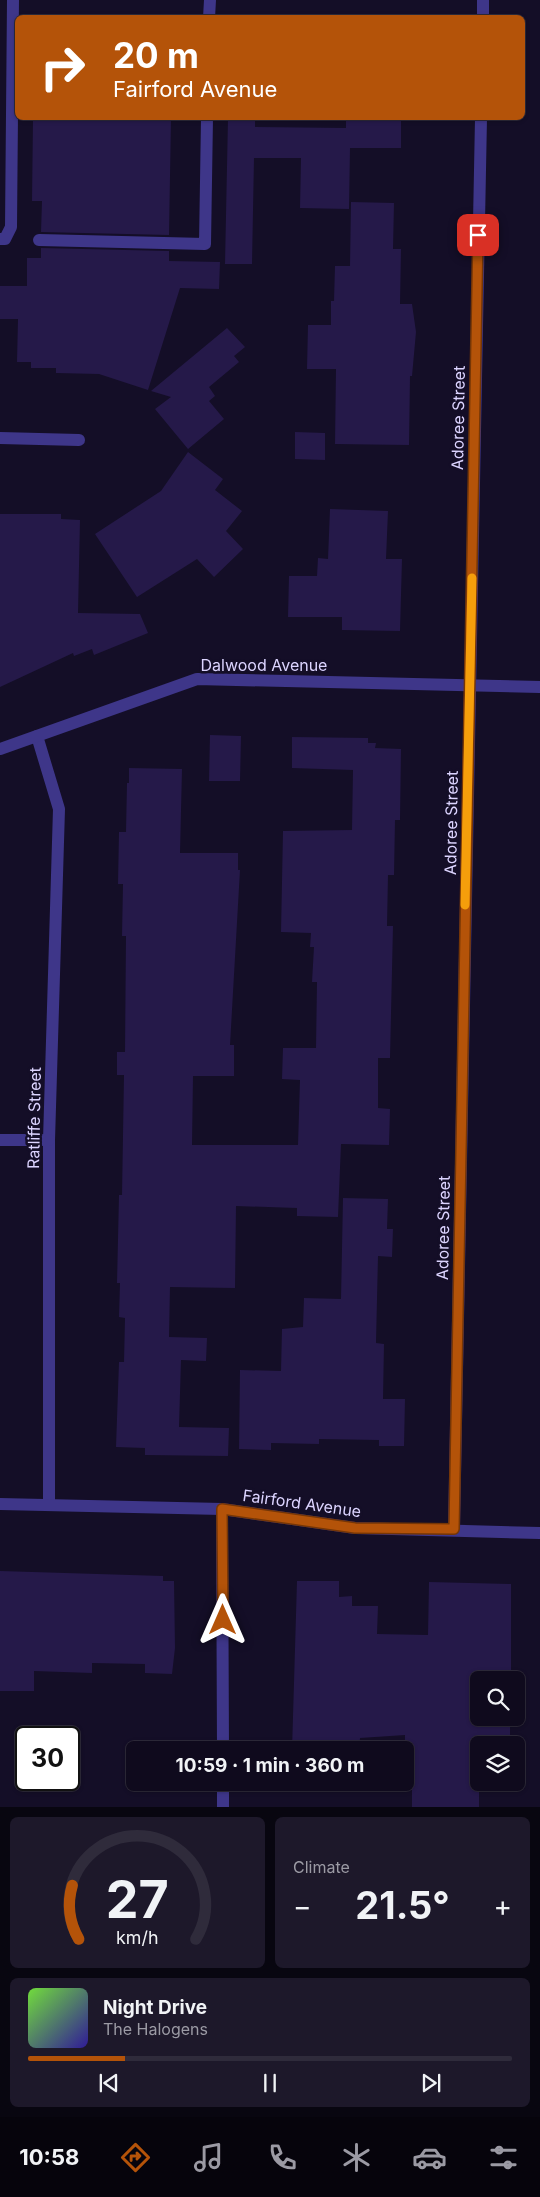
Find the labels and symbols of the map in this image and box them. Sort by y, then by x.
pin [457,214,499,256]
street label: Adoree Street [447,366,469,470]
street label: Dalwood Avenue [201,655,327,675]
street label: Adoree Street [440,771,462,875]
street label: Ratliffe Street [23,1067,45,1169]
street label: Adoree Street [432,1176,454,1280]
street label: Fairford Avenue [241,1485,363,1521]
position arrow [196,1593,248,1645]
speed limit sign: 30 [15,1726,80,1791]

